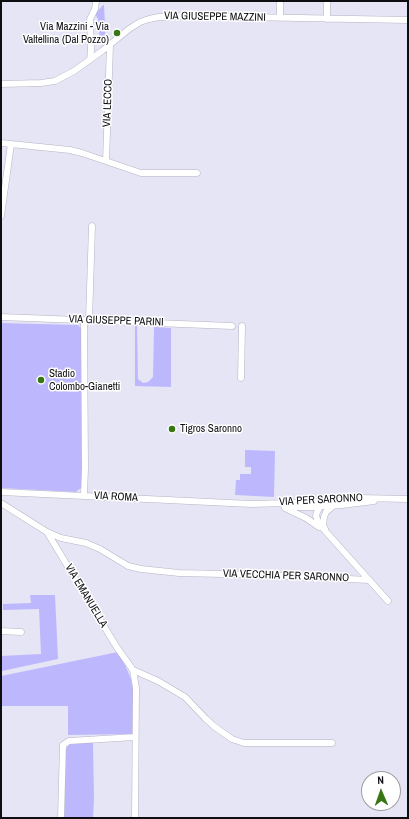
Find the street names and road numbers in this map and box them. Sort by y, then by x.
street label: VIA GIUSEPPE MAZZINI [164,10,266,24]
street label: VIA LECCO [101,79,115,127]
street label: VIA GIUSEPPE PARINI [68,313,164,329]
street label: VIA ROMA [94,489,138,505]
street label: VIA PER SARONNO [279,491,363,509]
street label: VIA EMANUELLA [62,562,110,630]
street label: VIA VECCHIA PER SARONNO [223,567,349,585]

